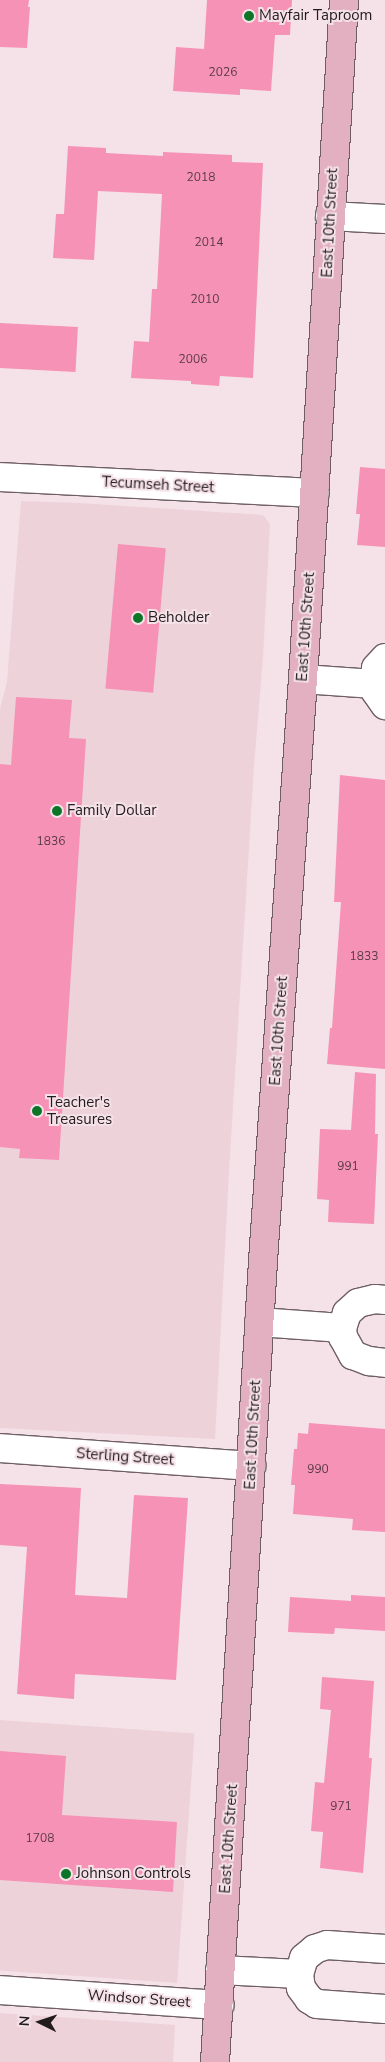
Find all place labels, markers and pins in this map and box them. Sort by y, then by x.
place label: Mayfair Taproom [259,7,372,25]
marker: Mayfair Taproom [243,10,255,22]
place label: Beholder [148,609,209,627]
marker: Beholder [132,612,144,624]
place label: Family Dollar [67,802,157,820]
marker: Family Dollar [51,805,63,817]
place label: Teacher's Treasures [47,1093,112,1128]
marker: Teacher's Treasures [31,1105,43,1117]
place label: Johnson Controls [76,1865,191,1883]
marker: Johnson Controls [60,1868,72,1880]

